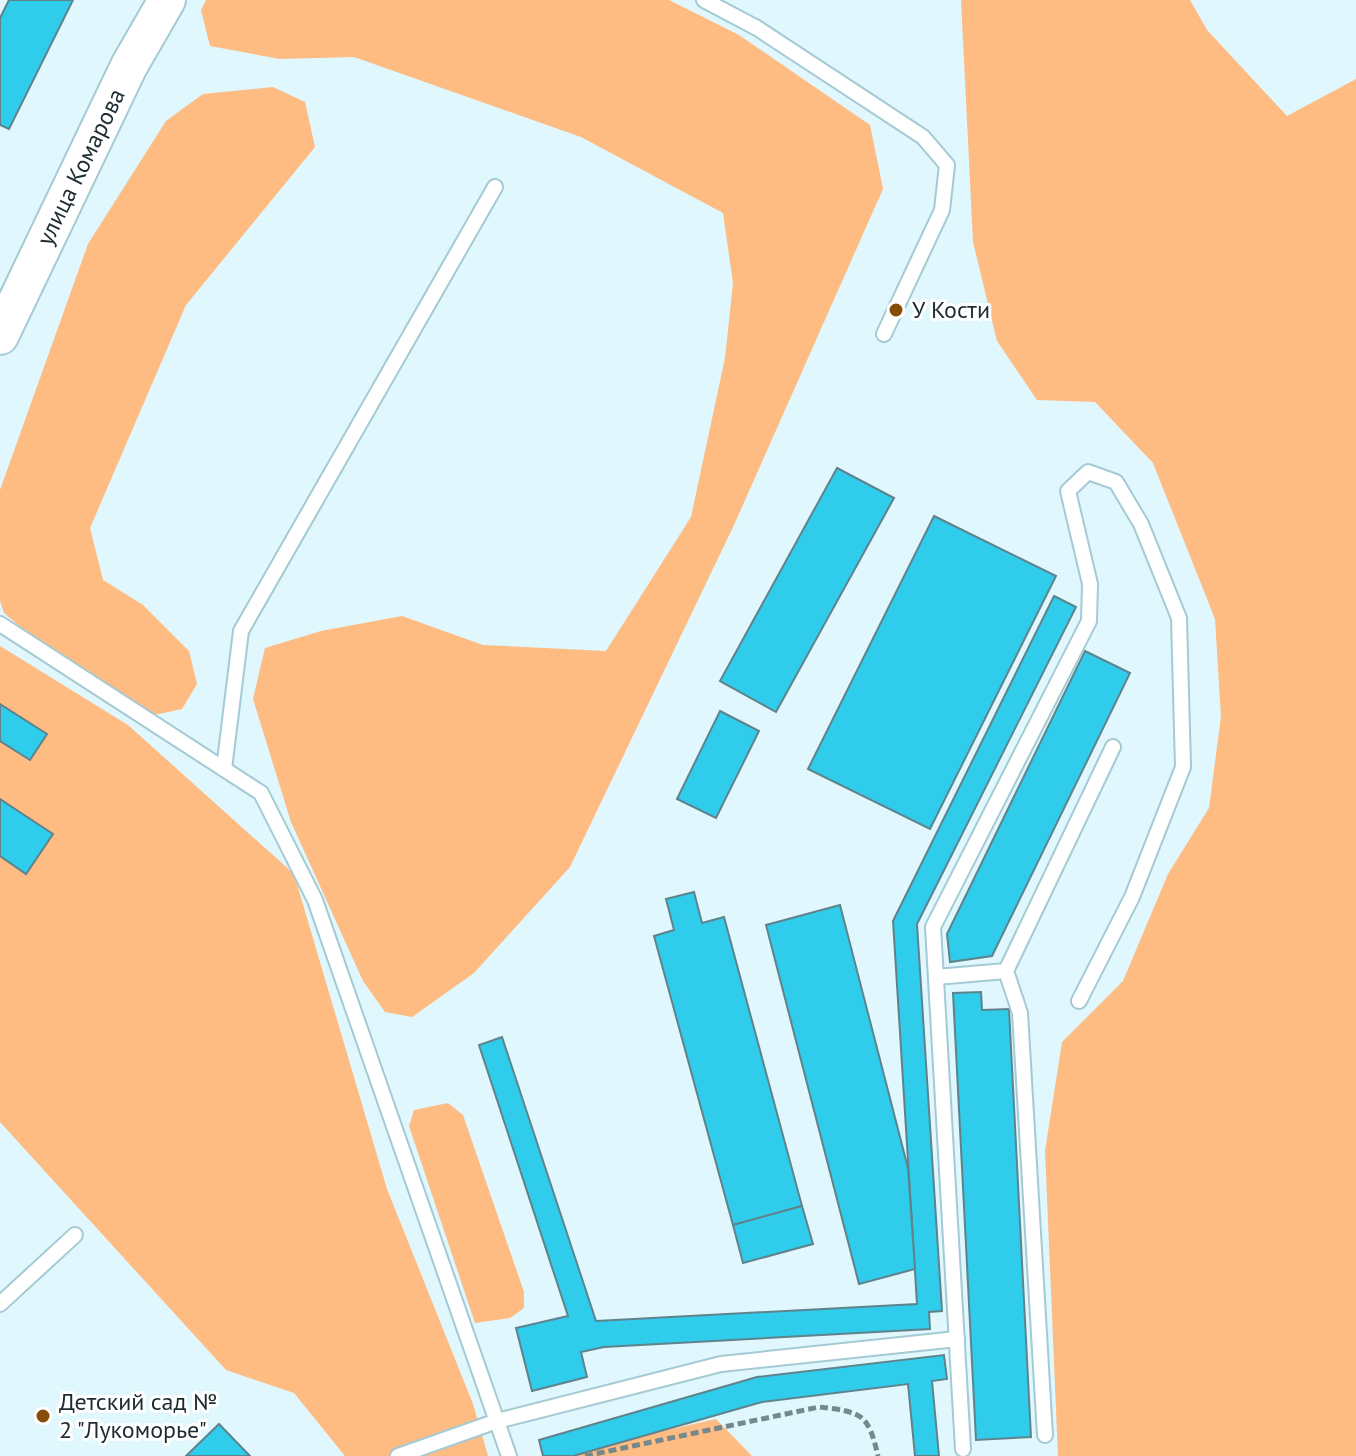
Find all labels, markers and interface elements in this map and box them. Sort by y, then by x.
street label: улица Комарова [29,83,132,250]
place label: У Кости [912,294,990,325]
marker: У Кости [887,301,905,319]
place label: Детский сад № 2 "Лукоморье" [59,1386,217,1445]
marker: Детский сад № 2 "Лукоморье" [34,1407,52,1425]

